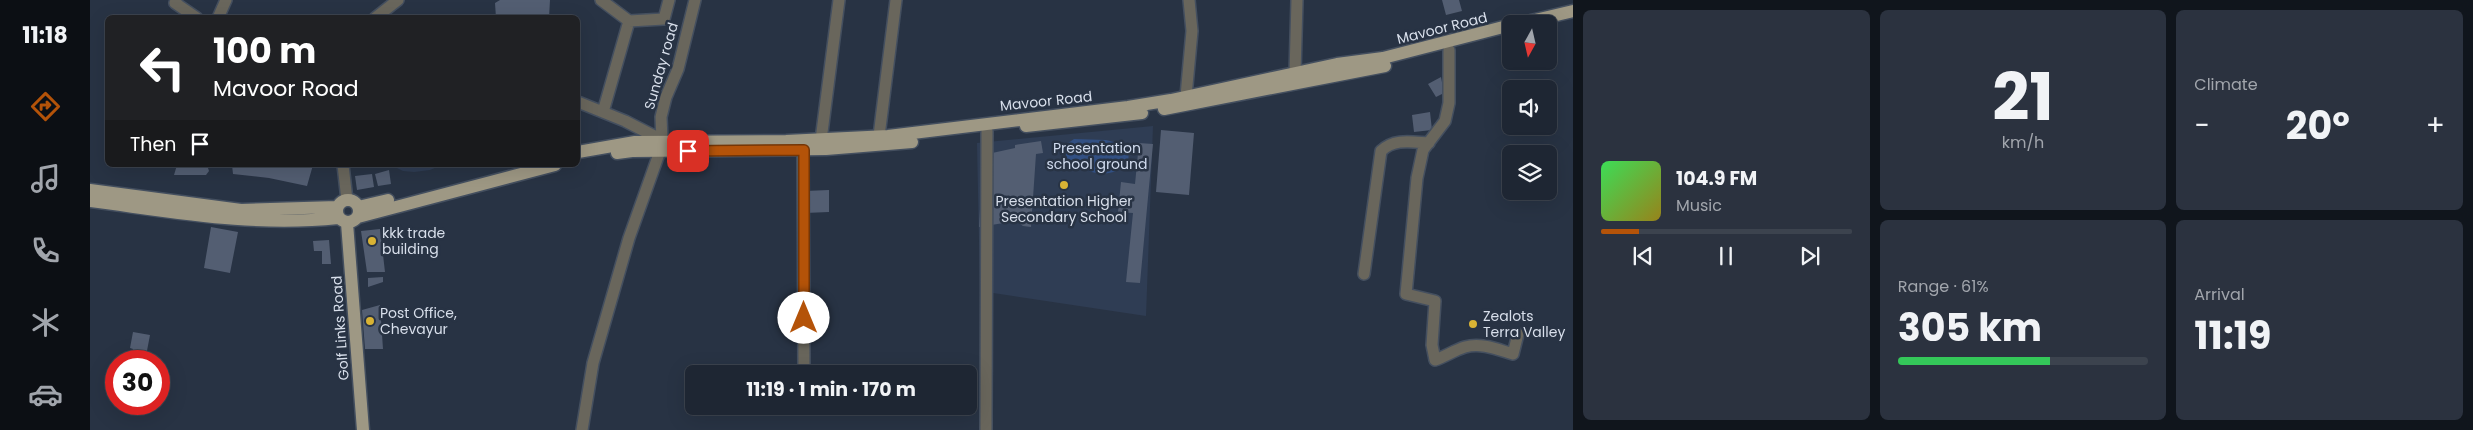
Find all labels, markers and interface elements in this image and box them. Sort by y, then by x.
street label: Mavoor Road [1395,7,1489,49]
north arrow [1502,15,1558,70]
map controls [1502,15,1557,200]
text: 11:18 [22,20,68,51]
street label: Sunday road [639,20,683,112]
text: 100 m [213,26,316,75]
icon: left [130,35,195,100]
text: 21 [1992,52,2054,143]
text: Mavoor Road [213,73,359,104]
text: Climate [2194,73,2258,96]
button: sound [1502,80,1557,135]
street label: Mavoor Road [999,86,1093,116]
icon: directions [28,89,63,124]
text: 20° [2286,99,2350,152]
text: − [2194,106,2210,145]
text: + [2426,106,2445,145]
icon: arrive [186,130,214,158]
pin [667,130,709,172]
text: Then [130,131,176,158]
text: km/h [2002,131,2044,154]
icon: arrive [674,137,702,165]
park label: Presentation school ground [1047,138,1147,174]
button: layers [1502,145,1557,200]
icon: music [28,161,63,196]
text: 104.9 FM [1676,165,1757,192]
marker: Presentation Higher Secondary School [1058,179,1070,191]
place label: Presentation Higher Secondary School [995,191,1133,227]
text: Music [1676,194,1722,217]
place label: kkk trade building [382,223,446,259]
icon: phone [28,233,63,268]
marker: kkk trade building [366,235,378,247]
icon: previous [1629,242,1657,270]
icon: pause [1712,242,1740,270]
icon: next [1796,242,1824,270]
street label: Golf Links Road [326,275,354,381]
text: Range · 61% [1898,275,1989,298]
text: Arrival [2194,283,2245,306]
position arrow [777,291,829,343]
text: 305 km [1898,301,2042,354]
place label: Post Office, Chevayur [380,303,457,339]
icon: climate [28,305,63,340]
place label: Zealots Terra Valley [1483,306,1565,342]
text: 11:19 [2194,309,2271,362]
marker: Post Office, Chevayur [364,315,376,327]
marker: Zealots Terra Valley [1467,318,1479,330]
speed limit sign: 30 [105,350,170,415]
text: 11:19 · 1 min · 170 m [746,376,916,403]
icon: car [28,377,63,412]

